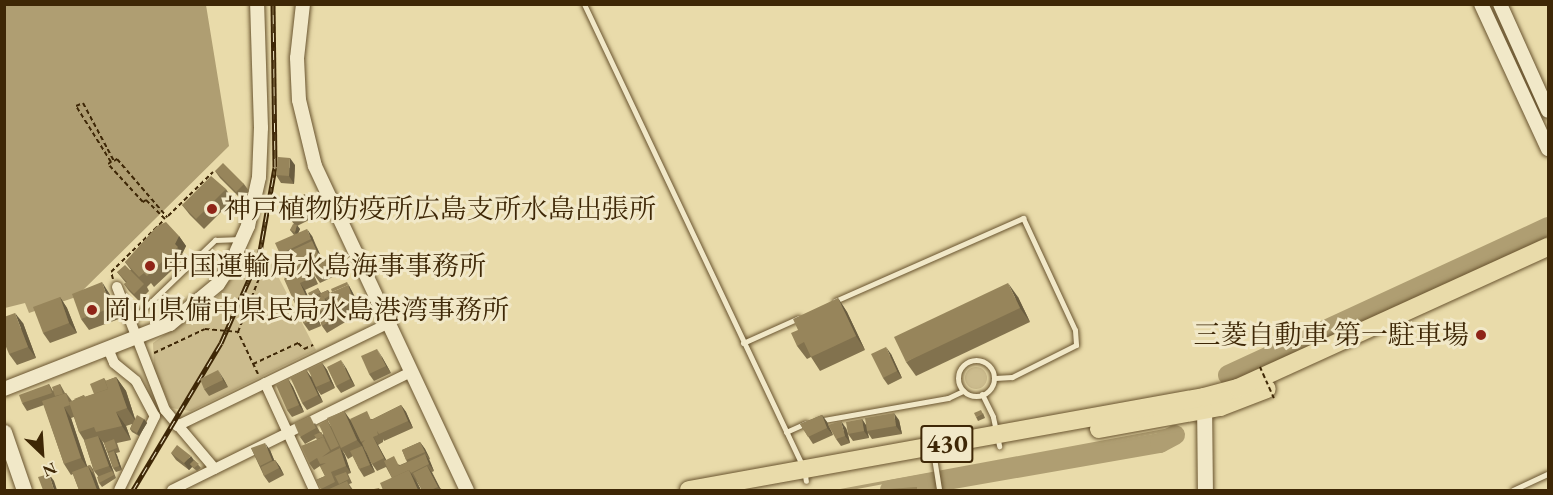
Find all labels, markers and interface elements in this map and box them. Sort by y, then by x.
place label: 神戸植物防疫所広島支所水島出張所 [224,193,656,225]
marker: 神戸植物防疫所広島支所水島出張所 [205,202,219,216]
place label: 中国運輸局水島海事事務所 [162,250,486,282]
marker: 中国運輸局水島海事事務所 [143,259,157,273]
place label: 岡山県備中県民局水島港湾事務所 [104,294,509,326]
marker: 岡山県備中県民局水島港湾事務所 [85,303,99,317]
place label: 三菱自動車 第一駐車場 [1194,319,1469,351]
marker: 三菱自動車 第一駐車場 [1474,328,1488,342]
road number: 430 [920,421,974,467]
north arrow [12,423,72,483]
text: N [40,458,60,482]

